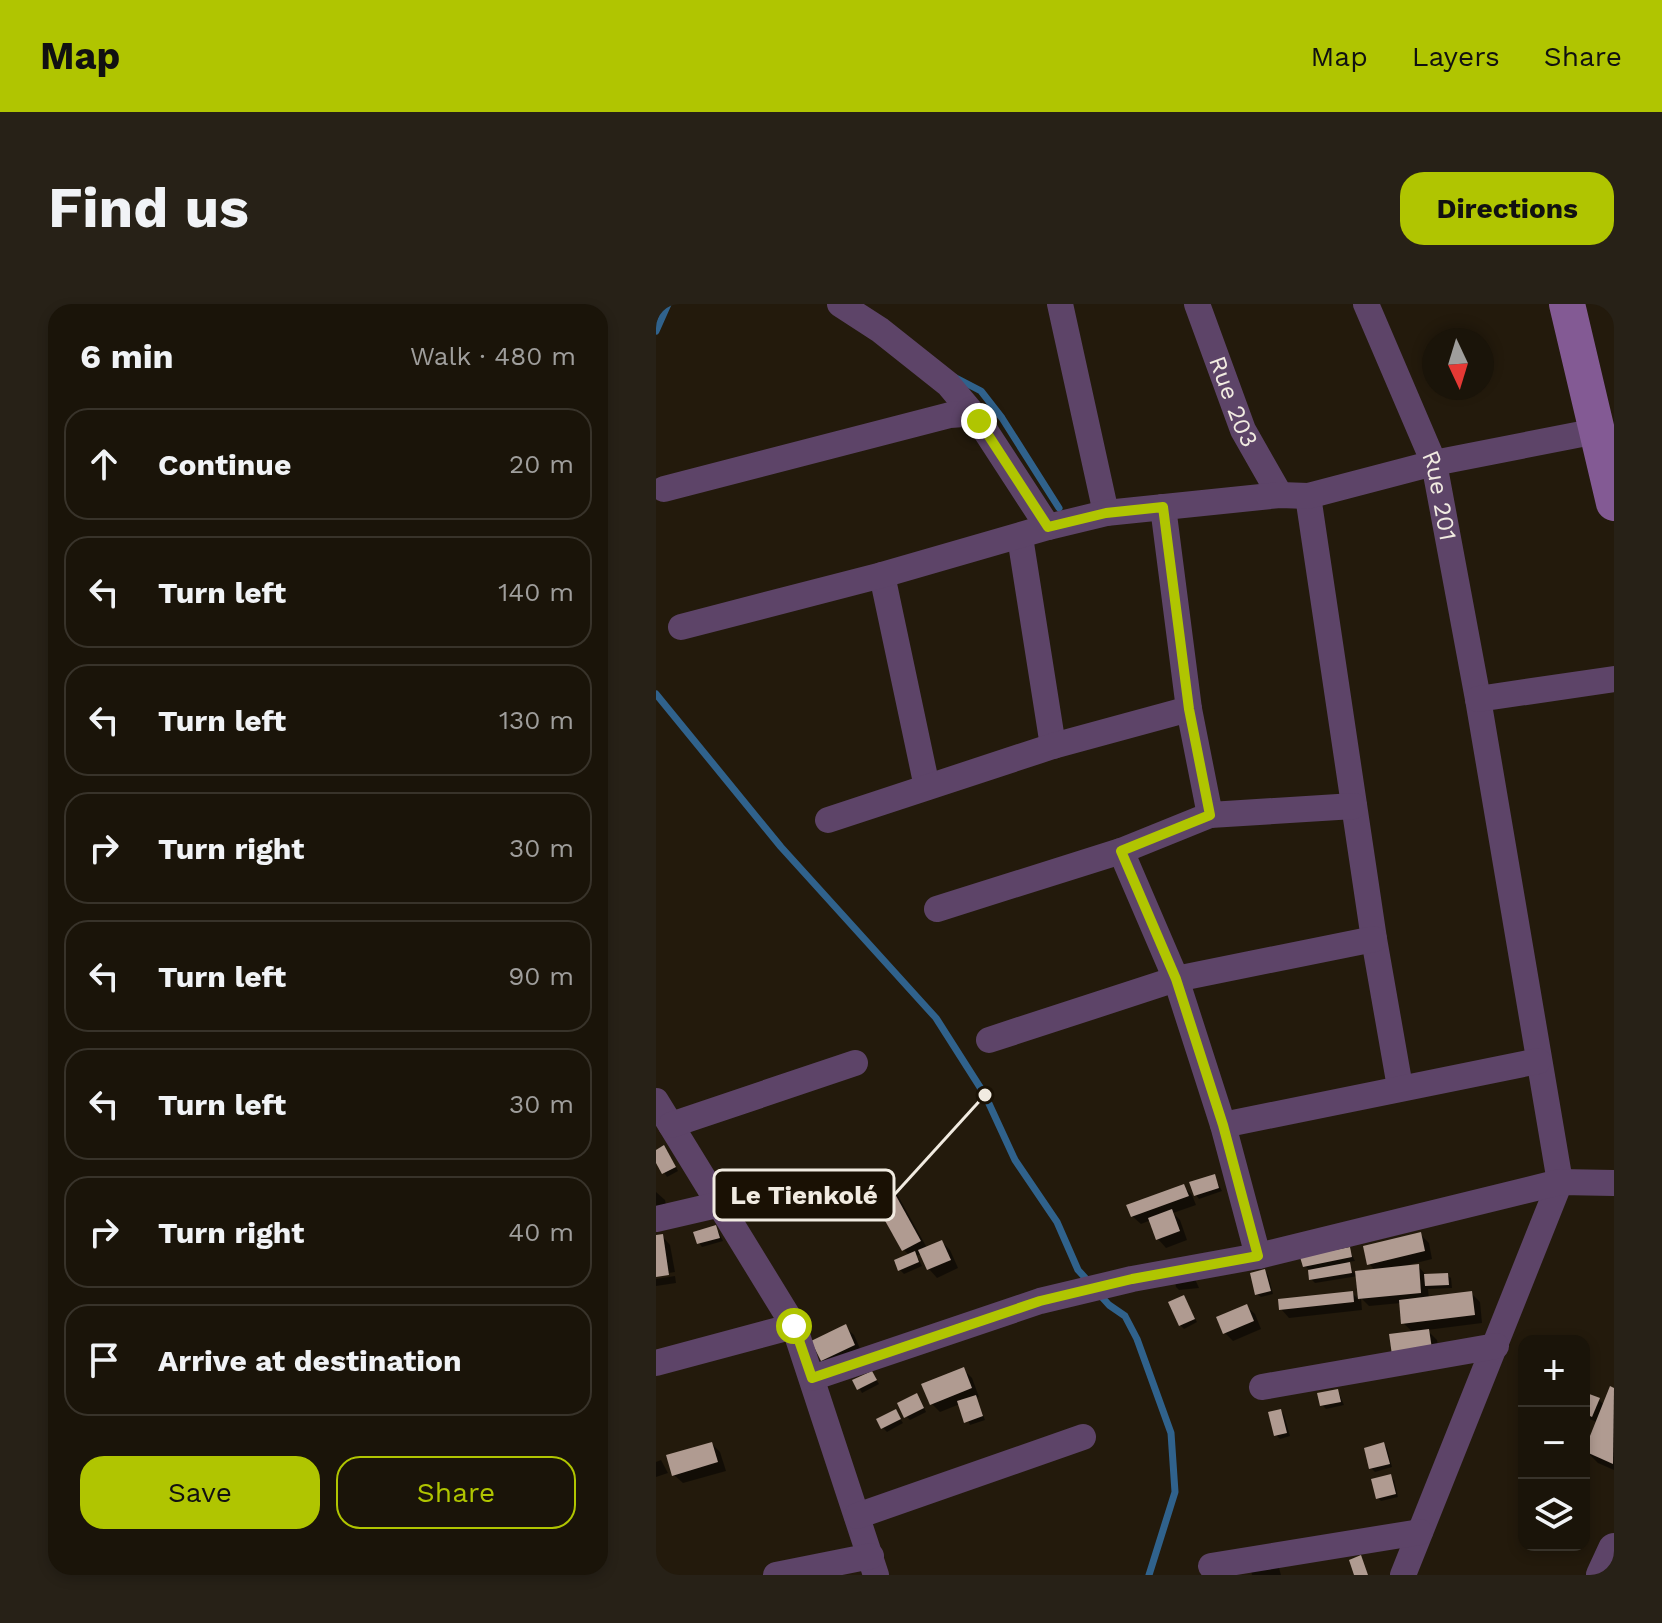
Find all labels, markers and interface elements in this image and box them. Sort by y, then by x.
text: Map [40,34,120,78]
text: Map [1311,40,1368,73]
text: Layers [1412,40,1500,73]
text: Share [1544,40,1622,73]
button: Directions [1400,172,1614,245]
text: Find us [48,175,249,241]
north arrow [1422,328,1494,400]
text: 6 min [80,336,174,376]
text: Walk · 480 m [410,341,576,371]
street label: Rue 203 [1203,352,1264,452]
route end [961,403,997,439]
icon: ahead [82,442,126,486]
street label: Rue 201 [1416,446,1462,543]
text: Continue [158,447,291,482]
text: 20 m [509,449,574,479]
icon: left [82,570,126,614]
text: Turn left [158,575,286,610]
text: 140 m [498,577,574,607]
icon: left [82,698,126,742]
text: Turn left [158,703,286,738]
text: 130 m [499,705,574,735]
icon: right [82,826,126,870]
text: Turn right [158,831,304,866]
text: 30 m [509,833,574,863]
icon: left [82,954,126,998]
text: Turn left [158,959,286,994]
text: 90 m [508,961,574,991]
icon: left [82,1082,126,1126]
text: Turn left [158,1087,286,1122]
text: 30 m [509,1089,574,1119]
callout: Le Tienkolé [714,1170,894,1220]
text: Le Tienkolé [730,1180,878,1210]
icon: right [82,1210,126,1254]
text: Turn right [158,1215,304,1250]
text: 40 m [508,1217,574,1247]
route start [776,1308,812,1344]
map controls [1518,1335,1590,1551]
button: + [1518,1335,1590,1407]
icon: arrive [82,1338,126,1382]
text: Arrive at destination [158,1343,462,1378]
button: − [1518,1407,1590,1479]
button: Save [80,1456,320,1529]
button: Share [336,1456,576,1529]
button: layers [1518,1479,1590,1551]

